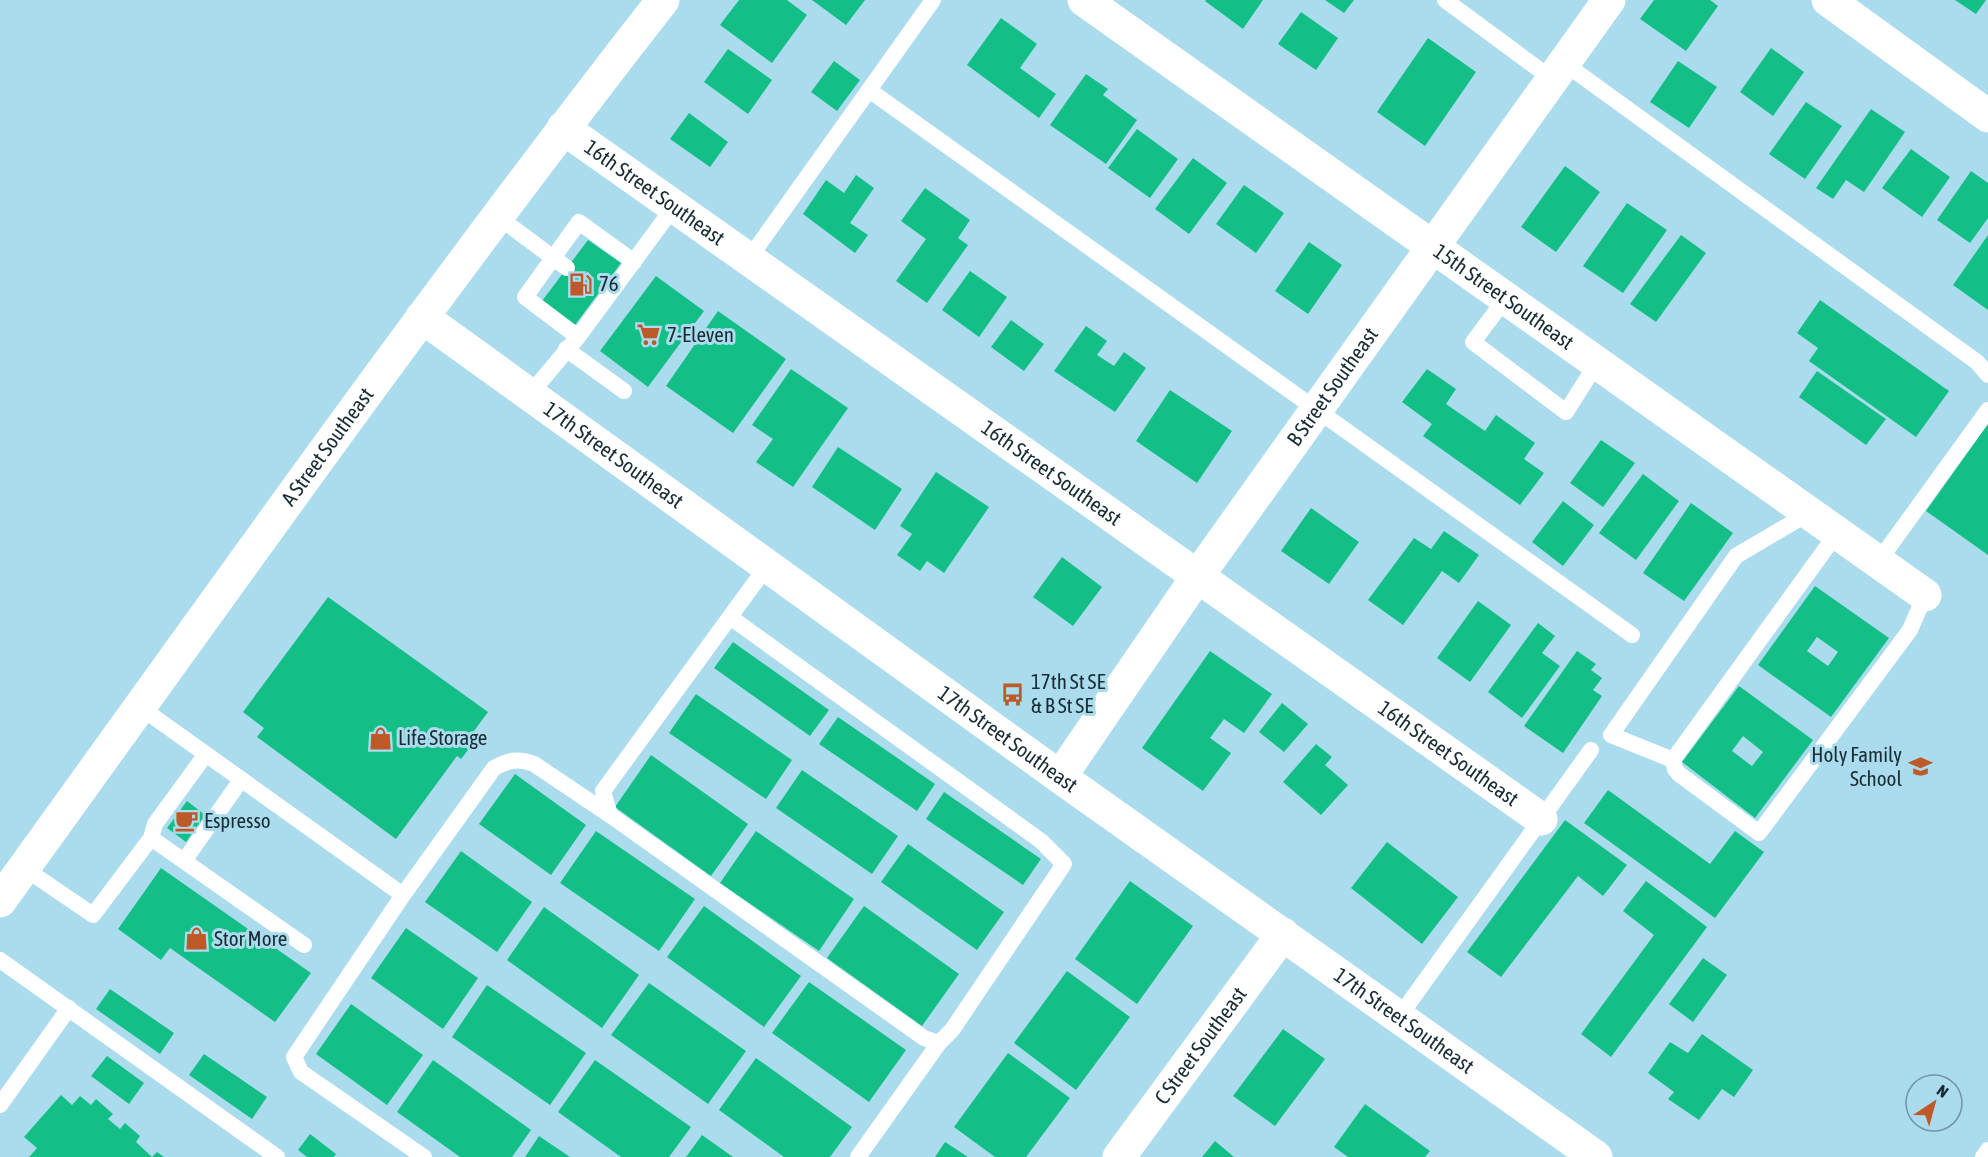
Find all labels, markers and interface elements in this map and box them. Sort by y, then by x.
street label: 16th Street Southeast [580,134,730,249]
street label: 15th Street Southeast [1430,238,1579,354]
fuel station icon: 76 [568,271,594,297]
place label: 76 [599,271,619,295]
supermarket icon: 7-Eleven [636,322,662,348]
place label: 7-Eleven [667,322,734,346]
street label: B Street Southeast [1282,322,1382,450]
street label: A Street Southeast [276,383,378,510]
street label: 17th Street Southeast [540,396,688,512]
street label: 16th Street Southeast [977,415,1127,530]
place label: 17th St SE & B St SE [1031,669,1105,717]
street label: 17th Street Southeast [934,680,1083,797]
bus stop icon: 17th St SE & B St SE [1000,681,1026,707]
street label: 16th Street Southeast [1374,695,1524,810]
shop icon: Life Storage [367,725,393,751]
place label: Life Storage [398,725,487,749]
place label: Holy Family School [1811,742,1902,790]
school or university icon: Holy Family School [1907,754,1933,780]
cafe icon: Espresso [173,808,199,834]
place label: Espresso [204,808,271,832]
shop icon: Stor More [183,926,209,952]
place label: Stor More [214,926,287,950]
street label: 17th Street Southeast [1330,962,1479,1078]
street label: C Street Southeast [1149,982,1251,1108]
north arrow [1904,1073,1964,1133]
text: N [1934,1081,1952,1101]

